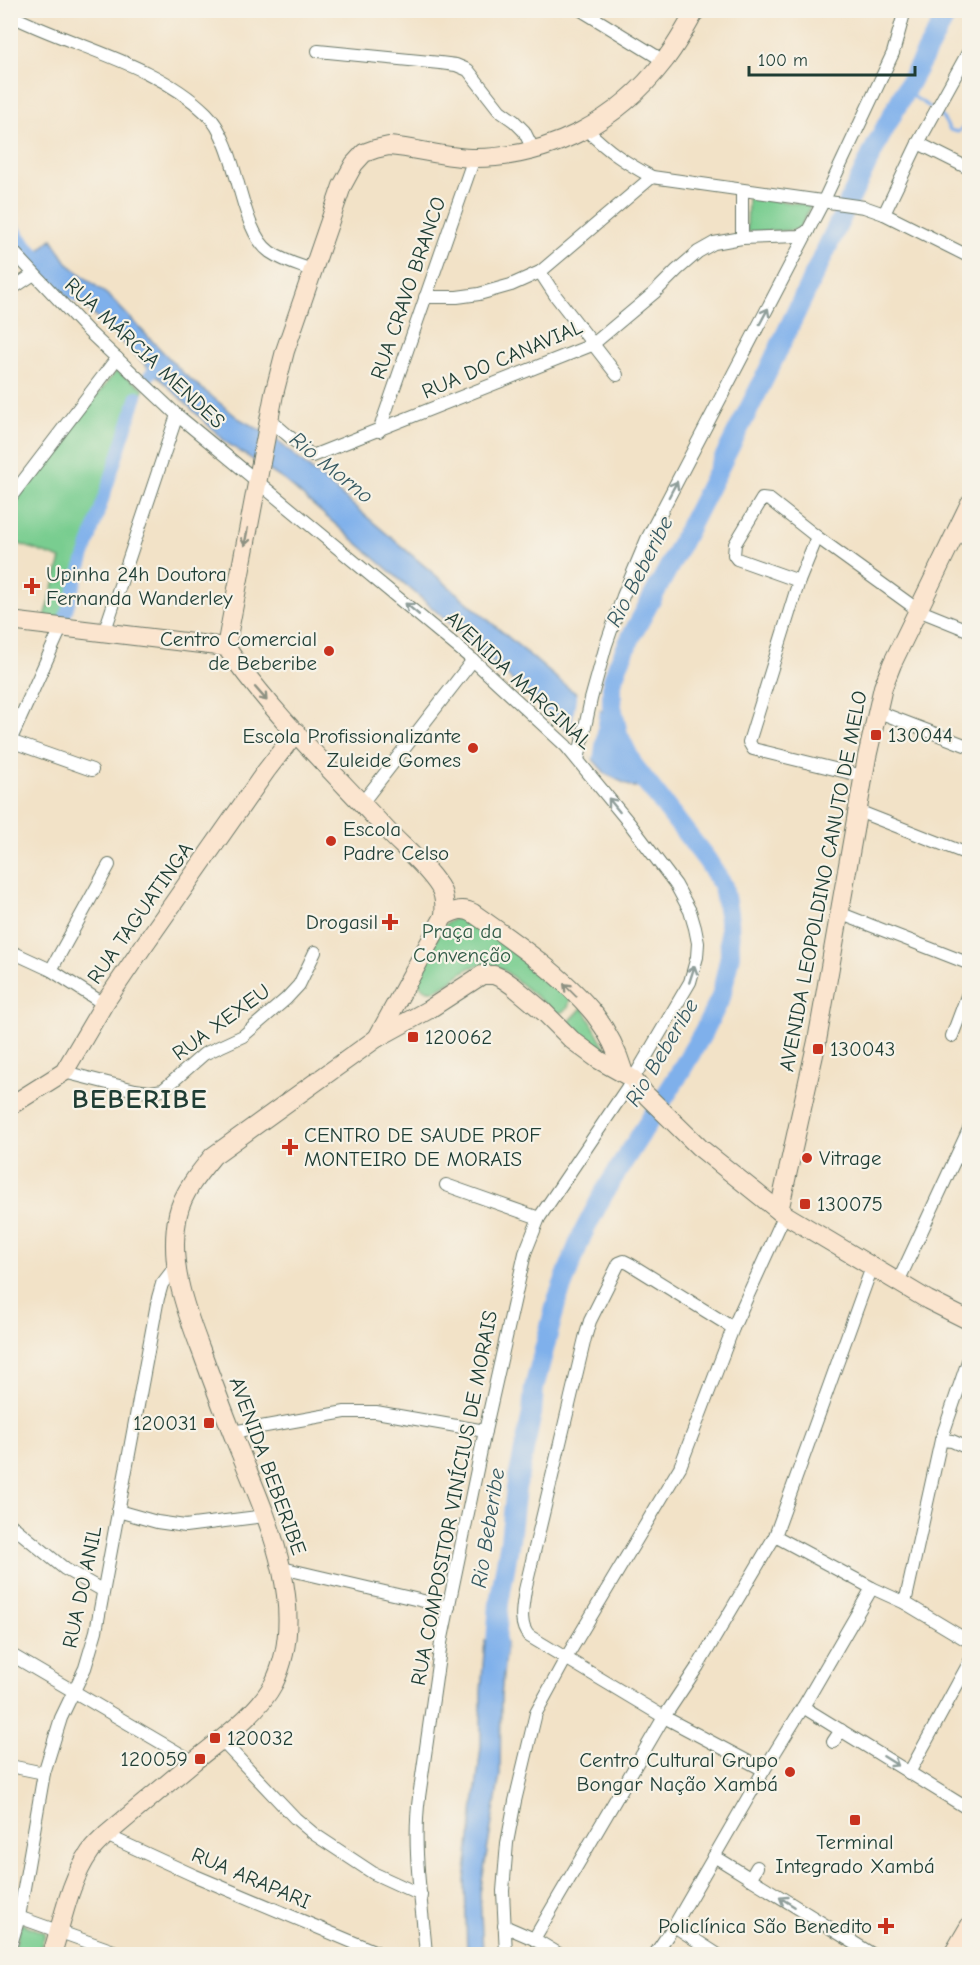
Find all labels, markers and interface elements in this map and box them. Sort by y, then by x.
scale bar [749,39,916,77]
text: 100 m [758,50,808,71]
street label: RUA CRAVO BRANCO [365,194,451,382]
street label: RUA MÁRCIA MENDES [60,273,230,433]
one-way arrow [759,308,770,326]
street label: RUA DO CANAVIAL [418,314,586,404]
water label: Rio Morno [284,426,378,509]
one-way arrow [668,480,679,498]
water label: Rio Beberibe [601,512,679,631]
one-way arrow [240,527,251,547]
place label: Upinha 24h Doutora Fernanda Wanderley [46,562,233,610]
marker: Upinha 24h Doutora Fernanda Wanderley [23,577,41,595]
one-way arrow [404,603,420,616]
street label: AVENIDA MARGINAL [441,606,598,755]
place label: Centro Comercial de Beberibe [160,627,317,675]
marker: Centro Comercial de Beberibe [322,644,336,658]
one-way arrow [254,686,268,701]
street label: AVENIDA LEOPOLDINO CANUTO DE MELO [774,689,872,1073]
place label: 130044 [888,723,953,747]
place label: Escola Profissionalizante Zuleide Gomes [242,724,461,772]
marker: 130044 [869,728,883,742]
marker: Escola Profissionalizante Zuleide Gomes [466,741,480,755]
one-way arrow [608,798,621,814]
place label: Escola Padre Celso [343,817,449,865]
marker: Escola Padre Celso [324,834,338,848]
street label: RUA TAGUATINGA [82,838,198,988]
place label: Drogasil [306,910,378,934]
marker: Drogasil [383,915,397,929]
park label: Praça da Convenção [413,919,511,967]
one-way arrow [687,965,698,984]
street label: RUA XEXEU [168,979,274,1065]
one-way arrow [563,982,578,997]
water label: Rio Beberibe [620,994,704,1111]
place label: 120062 [425,1025,492,1049]
marker: 120062 [406,1030,420,1044]
place label: 130043 [830,1037,895,1061]
marker: 130043 [811,1042,825,1056]
district label: BEBERIBE [72,1084,208,1115]
place label: CENTRO DE SAUDE PROF MONTEIRO DE MORAIS [304,1123,541,1171]
marker: CENTRO DE SAUDE PROF MONTEIRO DE MORAIS [281,1138,299,1156]
place label: Vitrage [819,1146,881,1170]
marker: Vitrage [800,1151,814,1165]
place label: 130075 [817,1192,883,1216]
marker: 130075 [798,1197,812,1211]
street label: RUA COMPOSITOR VINÍCIUS DE MORAIS [406,1309,502,1687]
street label: AVENIDA BEBERIBE [225,1374,311,1558]
place label: 120031 [133,1411,197,1435]
marker: 120031 [202,1416,216,1430]
water label: Rio Beberibe [466,1466,510,1590]
street label: RUA DO ANIL [57,1523,107,1650]
place label: 120032 [227,1726,294,1750]
marker: 120032 [208,1731,222,1745]
place label: 120059 [121,1747,188,1771]
place label: Centro Cultural Grupo Bongar Nação Xambá [577,1748,778,1796]
marker: 120059 [193,1752,207,1766]
one-way arrow [882,1755,898,1767]
marker: Centro Cultural Grupo Bongar Nação Xambá [783,1765,797,1779]
marker: Terminal Integrado Xambá [848,1813,862,1827]
place label: Terminal Integrado Xambá [775,1830,935,1878]
street label: RUA ARAPARI [188,1842,314,1914]
one-way arrow [779,1895,796,1907]
place label: Policlínica São Benedito [658,1914,872,1938]
marker: Policlínica São Benedito [877,1917,895,1935]

